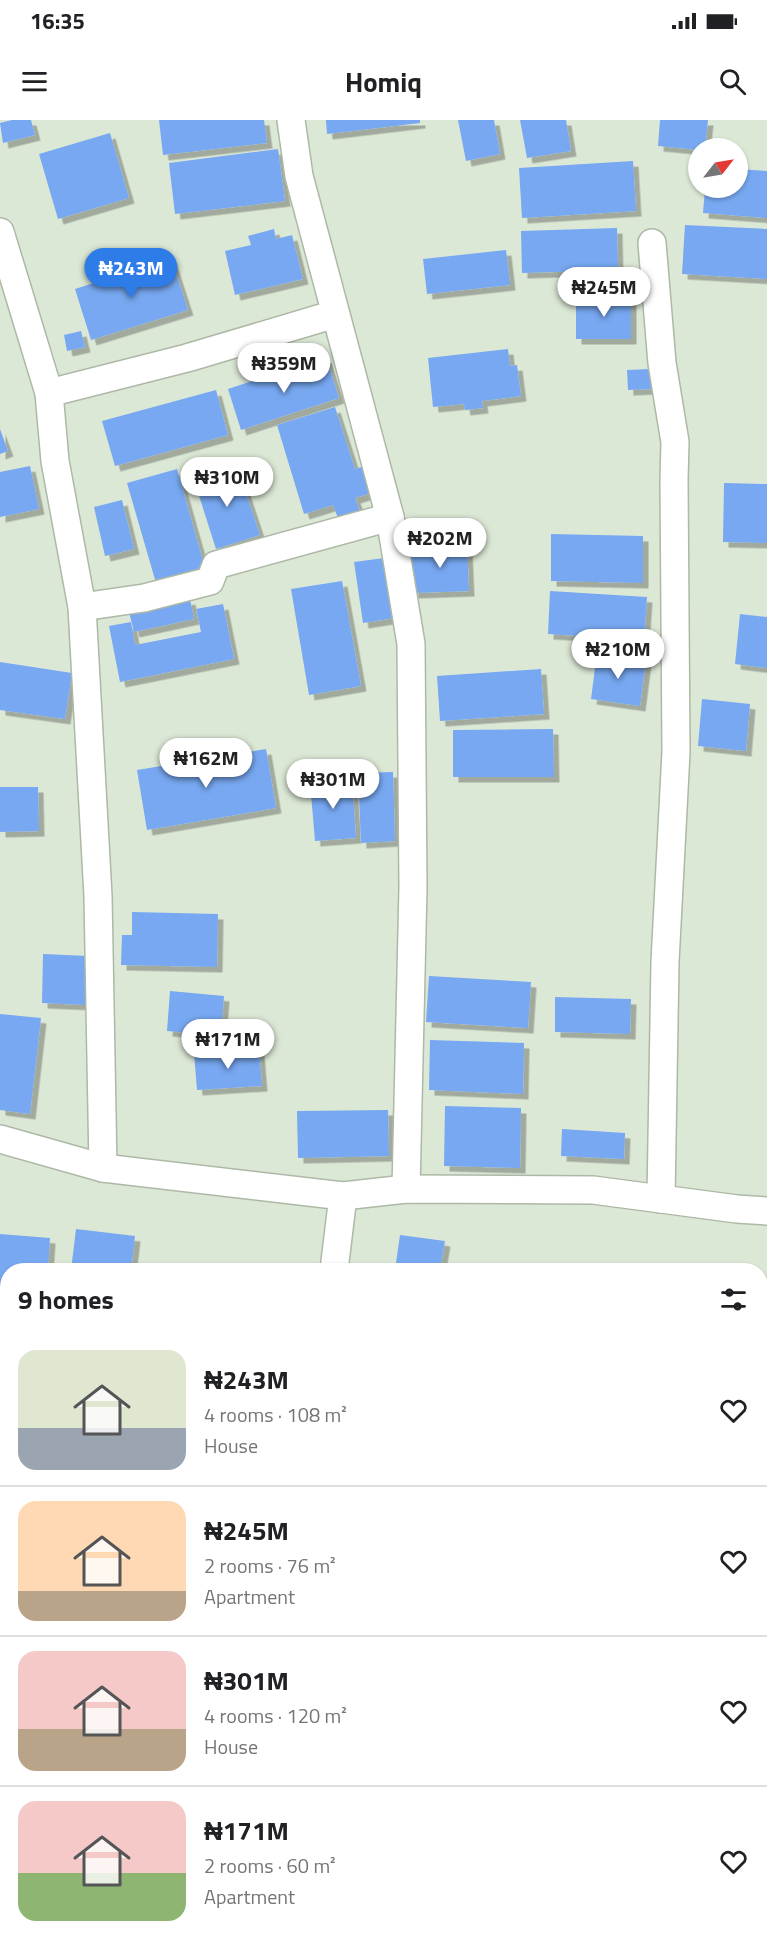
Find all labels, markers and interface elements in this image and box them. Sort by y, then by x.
text: 16:35 [30,4,85,38]
text: Homiq [345,61,422,102]
icon: menu [18,65,51,98]
icon: search [716,65,749,98]
north arrow [688,138,748,198]
map controls [688,138,748,198]
pin: ₦243M [89,248,173,299]
text: ₦243M [98,252,164,283]
pin: ₦245M [562,267,646,318]
text: ₦245M [571,271,637,302]
pin: ₦359M [242,343,326,394]
text: ₦359M [251,347,317,378]
pin: ₦310M [185,457,269,508]
text: ₦310M [194,461,260,492]
pin: ₦202M [398,518,482,569]
text: ₦202M [407,522,473,553]
pin: ₦210M [576,629,660,680]
text: ₦210M [585,633,651,664]
pin: ₦162M [164,738,248,789]
text: ₦162M [173,742,239,773]
pin: ₦301M [291,759,375,810]
text: ₦301M [300,763,366,794]
pin: ₦171M [186,1019,270,1070]
text: ₦171M [195,1023,261,1054]
text: 9 homes [18,1280,114,1319]
icon: filters [717,1283,750,1316]
text: ₦243M [204,1360,289,1399]
icon: home [66,1374,138,1446]
icon: heart [717,1394,750,1427]
text: 4 rooms · 108 m² [204,1399,347,1430]
text: House [204,1430,258,1461]
text: ₦245M [204,1511,289,1550]
icon: home [66,1525,138,1597]
icon: heart [717,1545,750,1578]
text: 2 rooms · 76 m² [204,1550,336,1581]
text: Apartment [204,1581,295,1612]
text: ₦301M [204,1661,289,1700]
icon: home [66,1675,138,1747]
icon: heart [717,1695,750,1728]
text: 4 rooms · 120 m² [204,1700,347,1731]
text: House [204,1731,258,1762]
text: ₦171M [204,1811,289,1850]
icon: home [66,1825,138,1897]
icon: heart [717,1845,750,1878]
text: 2 rooms · 60 m² [204,1850,336,1881]
text: Apartment [204,1881,295,1912]

